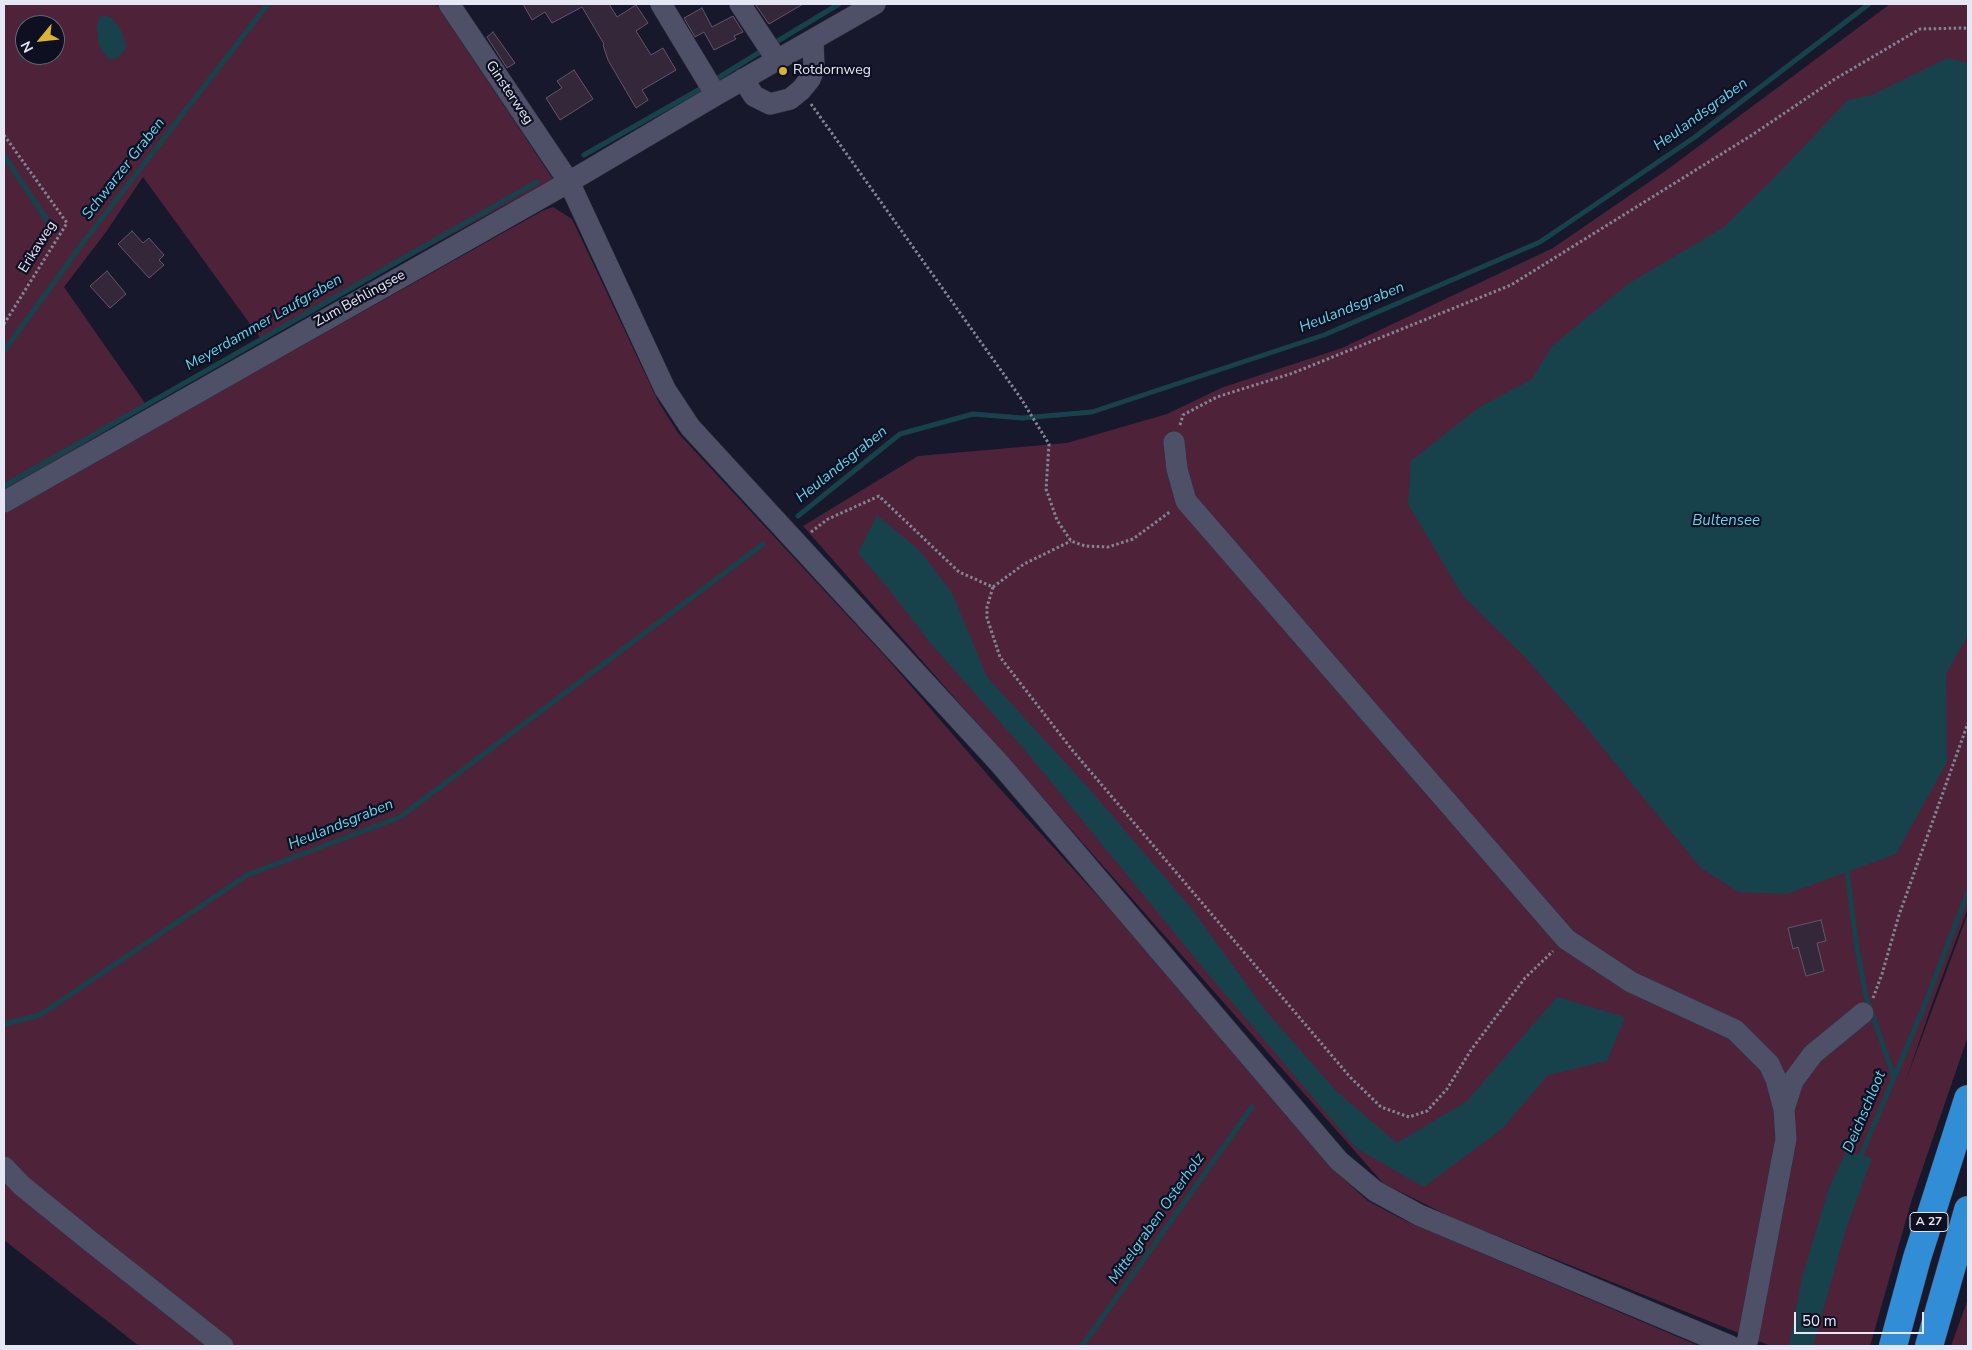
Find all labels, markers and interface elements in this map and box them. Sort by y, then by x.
north arrow [15,15,65,65]
text: N [16,38,38,56]
street label: Ginsterweg [482,58,536,128]
place label: Rotdornweg [793,63,871,79]
marker: Rotdornweg [777,65,789,77]
water label: Heulandsgraben [1650,75,1752,155]
water label: Schwarzer Graben [79,115,169,223]
street label: Erikaweg [16,218,60,276]
street label: Zum Behlingsee [312,267,408,331]
water label: Meyerdammer Laufgraben [183,271,345,375]
water label: Heulandsgraben [1297,279,1407,337]
water label: Heulandsgraben [793,423,891,507]
water label: Bultensee [1692,512,1760,530]
water label: Heulandsgraben [286,796,396,854]
water label: Deichschloot [1840,1068,1890,1156]
water label: Mittelgraben Osterholz [1105,1150,1209,1288]
road number: A 27 [1910,1212,1948,1232]
scale bar [1797,1302,1927,1334]
text: 50 m [1802,1311,1837,1331]

